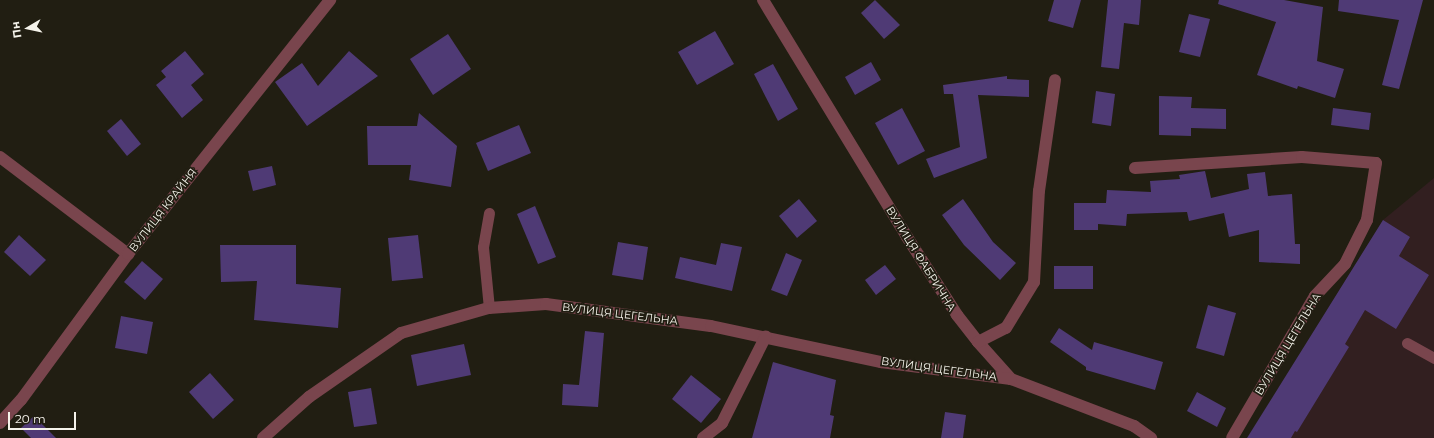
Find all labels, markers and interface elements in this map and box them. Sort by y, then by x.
north arrow [8,8,48,48]
text: Пн [8,21,24,39]
street label: ВУЛИЦЯ КРАЙНЯ [126,166,200,254]
street label: ВУЛИЦЯ ФАБРИЧНА [883,204,959,314]
street label: ВУЛИЦЯ ЦЕГЕЛЬНА [1252,291,1324,397]
street label: ВУЛИЦЯ ЦЕГЕЛЬНА [561,300,679,328]
street label: ВУЛИЦЯ ЦЕГЕЛЬНА [880,354,998,384]
scale bar [10,404,78,430]
text: 20 m [15,411,46,426]

